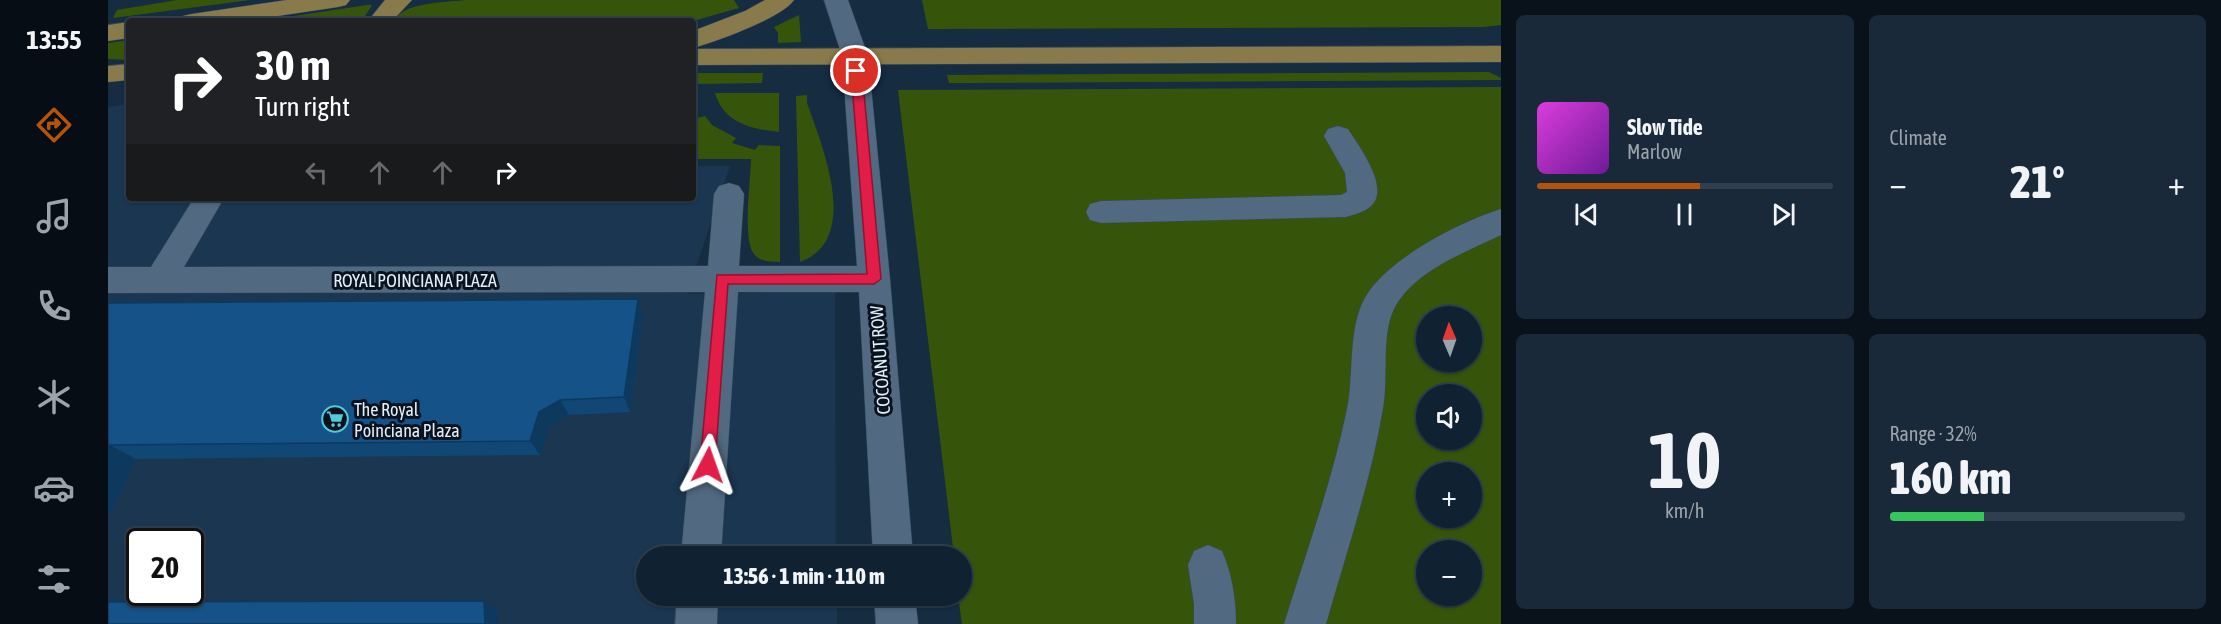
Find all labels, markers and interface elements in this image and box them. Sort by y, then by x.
text: 13:55 [26,24,82,55]
text: 30 m [255,41,330,89]
icon: right [156,42,234,120]
pin [830,45,881,96]
icon: arrive [839,54,872,87]
text: Turn right [255,91,350,122]
icon: directions [33,104,75,146]
text: Slow Tide [1627,114,1703,140]
text: Climate [1890,126,1947,149]
text: Marlow [1627,140,1682,163]
icon: left [300,156,333,189]
icon: ahead [363,156,396,189]
icon: ahead [426,156,459,189]
icon: right [489,156,522,189]
text: 21° [2010,156,2065,208]
text: − [1890,164,1907,202]
text: + [2168,164,2185,202]
icon: music [33,195,75,237]
icon: previous [1570,198,1603,231]
icon: pause [1668,198,1701,231]
icon: next [1767,198,1800,231]
street label: ROYAL POINCIANA PLAZA [333,270,497,291]
icon: phone [33,285,75,327]
street label: COCOANUT ROW [866,305,894,415]
north arrow [1416,306,1482,372]
map controls [1416,306,1482,606]
icon: climate [33,376,75,418]
button: sound [1416,384,1482,450]
place label: The Royal Poinciana Plaza [354,399,460,441]
supermarket icon: The Royal Poinciana Plaza [320,404,350,434]
text: 10 [1648,415,1721,505]
text: Range · 32% [1890,422,1977,445]
position arrow [676,433,740,497]
text: 160 km [1890,452,2011,504]
button: + [1416,462,1482,528]
icon: car [33,467,75,509]
text: km/h [1665,499,1705,522]
speed limit sign: 20 [126,528,204,606]
button: − [1416,540,1482,606]
icon: filters [33,558,75,600]
text: 13:56 · 1 min · 110 m [723,563,885,589]

